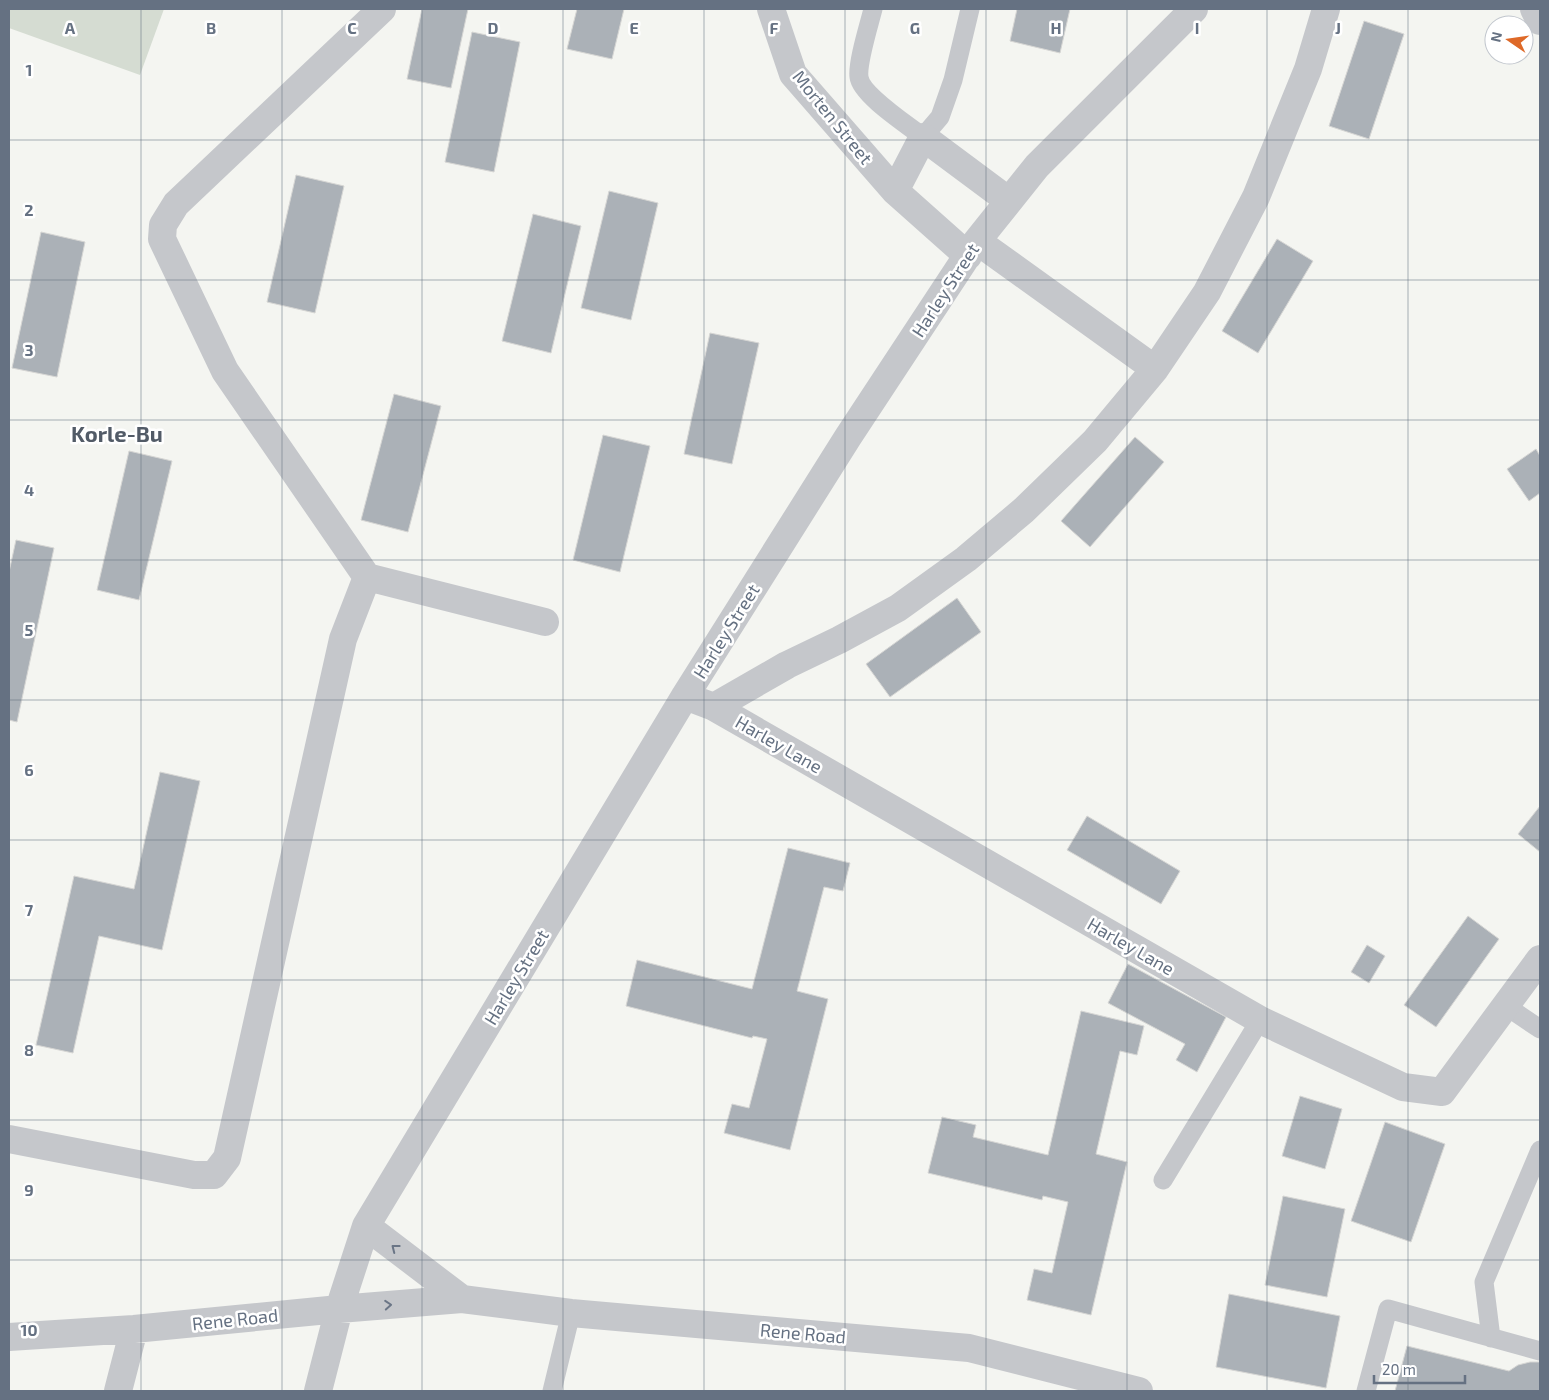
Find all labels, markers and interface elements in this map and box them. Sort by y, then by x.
north arrow [1484,15,1534,65]
text: A [65,18,76,37]
text: B [206,18,216,37]
text: C [347,18,357,37]
text: D [488,18,499,37]
text: E [629,18,639,37]
text: F [770,18,779,37]
text: G [910,18,920,37]
text: H [1050,18,1062,37]
text: I [1195,18,1199,37]
text: J [1335,18,1341,37]
text: N [1486,30,1505,44]
text: 1 [26,60,32,79]
street label: Morten Street [789,66,878,168]
text: 2 [24,200,34,219]
street label: Harley Street [907,239,984,341]
text: 3 [24,340,34,359]
district label: Korle-Bu [71,420,163,446]
text: 4 [24,480,34,499]
street label: Harley Street [688,580,764,682]
text: 5 [25,620,34,639]
street label: Harley Lane [732,710,826,778]
text: 6 [24,760,34,779]
text: 7 [25,900,34,919]
street label: Harley Lane [1084,912,1178,980]
street label: Harley Street [479,925,553,1029]
text: 8 [24,1040,34,1059]
text: 9 [24,1180,34,1199]
one-way arrow [392,1246,401,1254]
one-way arrow [384,1300,392,1311]
street label: Rene Road [191,1304,279,1334]
street label: Rene Road [759,1318,847,1348]
text: 10 [20,1320,38,1339]
scale bar [1374,1352,1465,1384]
text: 20 m [1382,1360,1416,1378]

